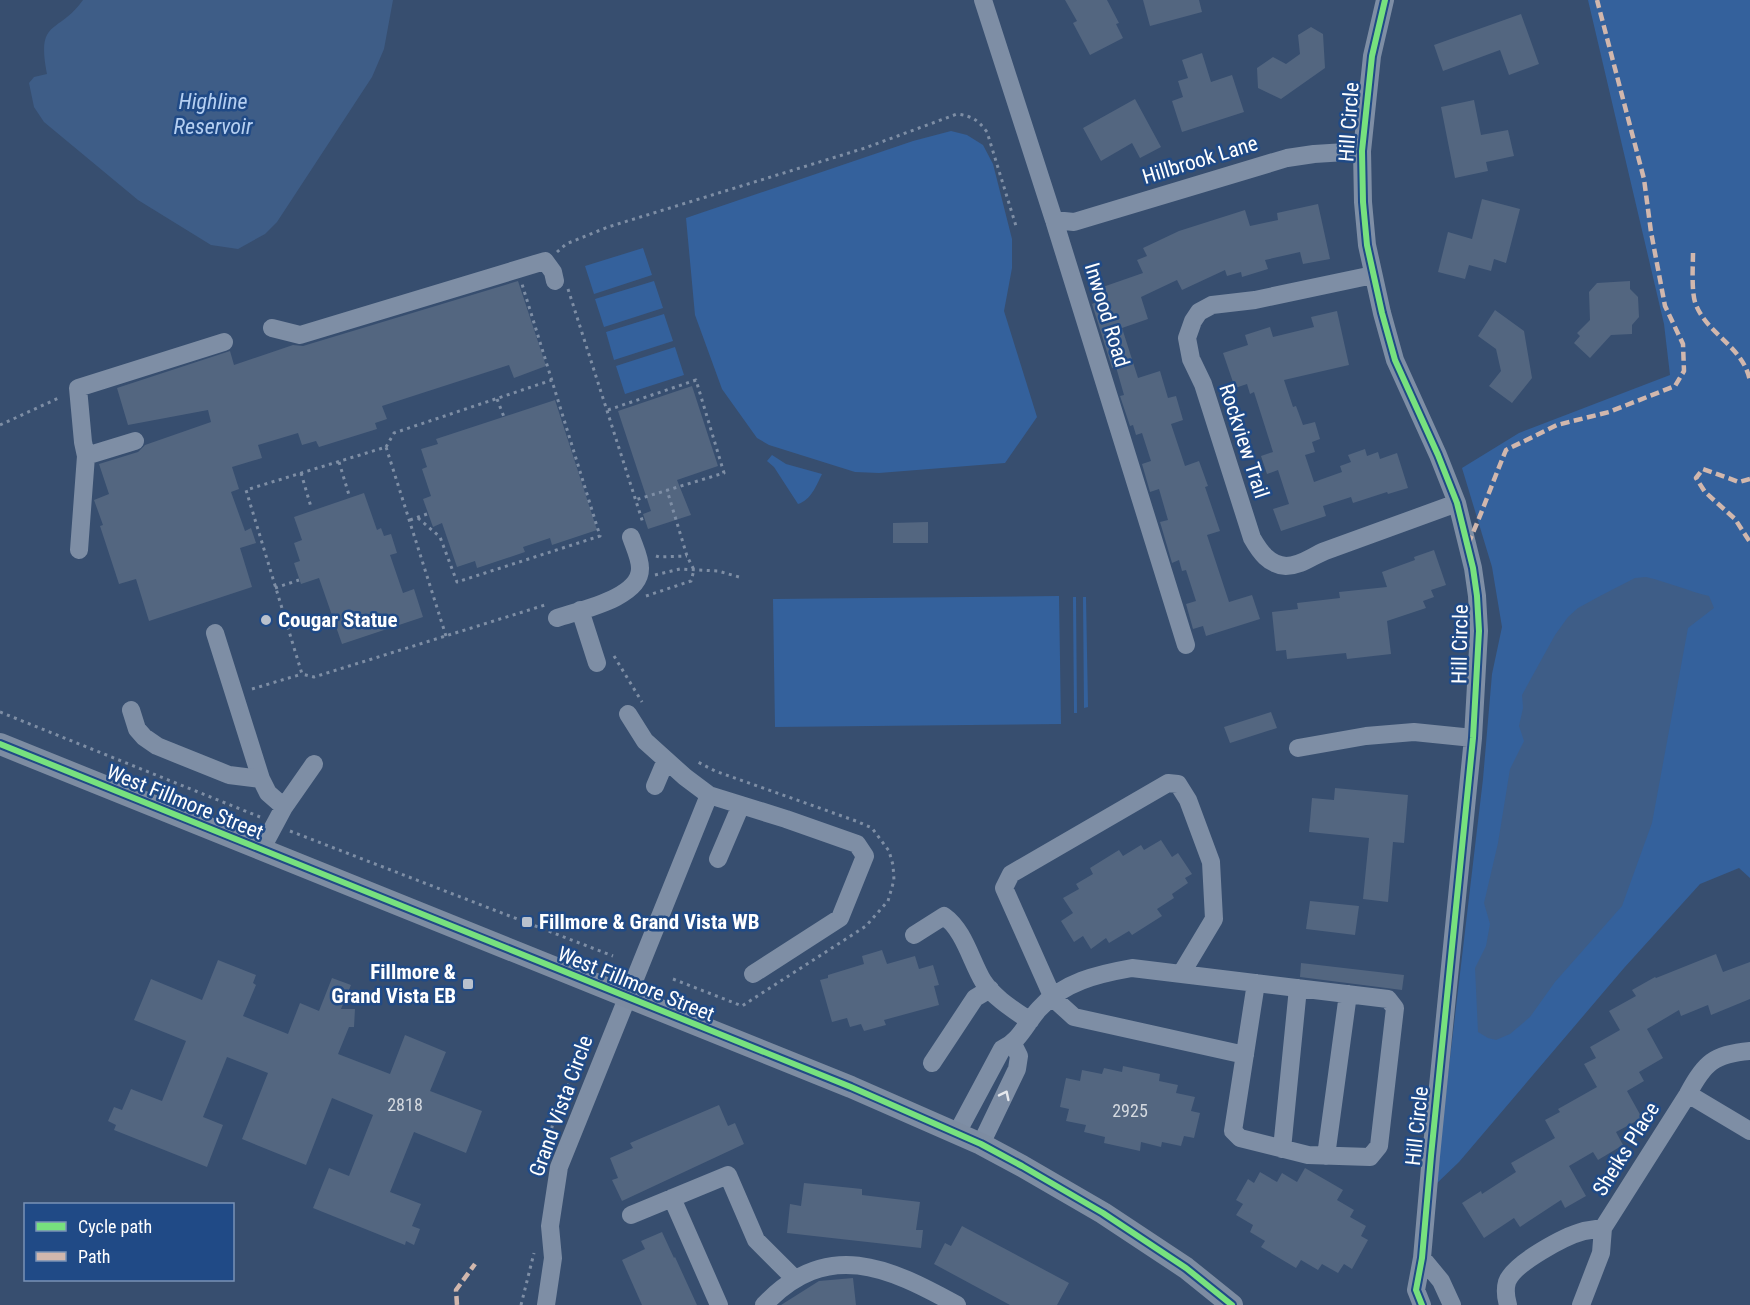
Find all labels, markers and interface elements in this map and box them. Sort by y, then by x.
street label: Hill Circle [1334,81,1364,163]
water label: Highline Reservoir [174,89,253,139]
street label: Hillbrook Lane [1139,131,1261,189]
street label: Inwood Road [1080,260,1134,370]
street label: Rockview Trail [1214,381,1274,501]
street label: Hill Circle [1447,604,1473,684]
place label: Cougar Statue [278,608,397,632]
marker: Cougar Statue [259,613,273,627]
street label: West Fillmore Street [103,760,267,844]
place label: Fillmore & Grand Vista WB [539,910,760,934]
marker: Fillmore & Grand Vista WB [520,915,534,929]
street label: West Fillmore Street [554,942,718,1026]
place label: Fillmore & Grand Vista EB [331,960,456,1008]
marker: Fillmore & Grand Vista EB [461,977,475,991]
street label: Grand Vista Circle [524,1032,598,1180]
street label: Hill Circle [1401,1085,1433,1167]
one-way arrow [997,1090,1009,1101]
house number: 2818 [387,1094,423,1115]
street label: Sheiks Place [1588,1098,1664,1200]
house number: 2925 [1112,1100,1148,1121]
legend [24,1203,234,1281]
text: Cycle path [78,1216,152,1237]
text: Path [78,1246,111,1267]

